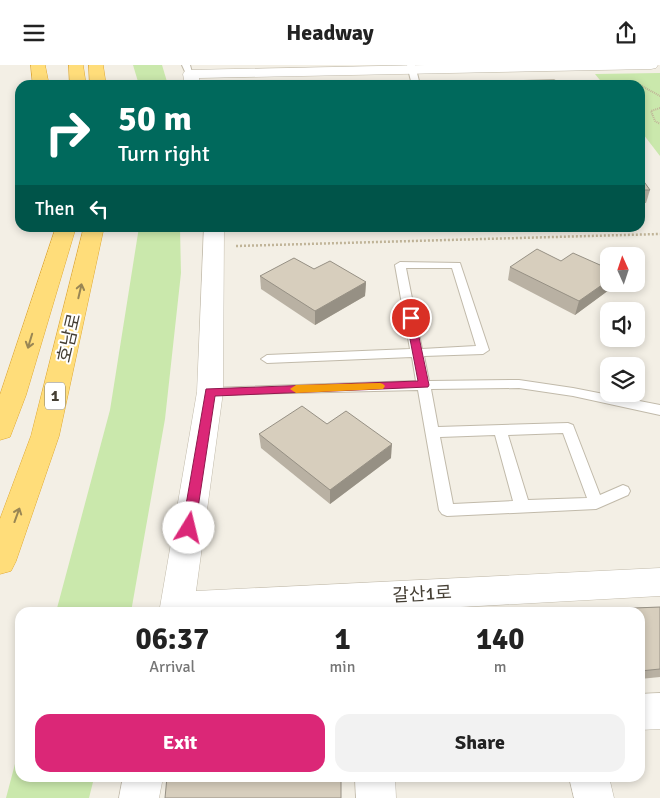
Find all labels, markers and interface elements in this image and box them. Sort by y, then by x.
icon: menu [20,19,48,47]
text: Headway [286,19,374,46]
icon: share [612,19,640,47]
text: 50 m [118,97,192,140]
icon: right [35,100,100,165]
text: Turn right [118,140,210,167]
icon: left [85,195,113,223]
text: Then [35,197,75,221]
north arrow [600,247,645,293]
map controls [600,247,645,402]
one-way arrow [76,284,85,300]
pin [390,297,432,339]
button: sound [600,302,645,347]
icon: arrive [397,304,425,332]
street label: 호남로 [53,311,85,365]
one-way arrow [25,333,35,349]
button: layers [600,357,645,402]
road number: 1 [45,383,65,409]
position arrow [162,501,214,553]
one-way arrow [13,507,22,523]
street label: 갈산1로 [392,581,452,607]
text: 06:37 [135,621,209,658]
text: 1 [334,621,351,658]
text: 140 [476,621,524,658]
text: Arrival [149,657,195,677]
text: min [330,657,355,677]
text: m [494,657,507,677]
button: Exit [35,714,325,772]
button: Share [335,714,625,772]

